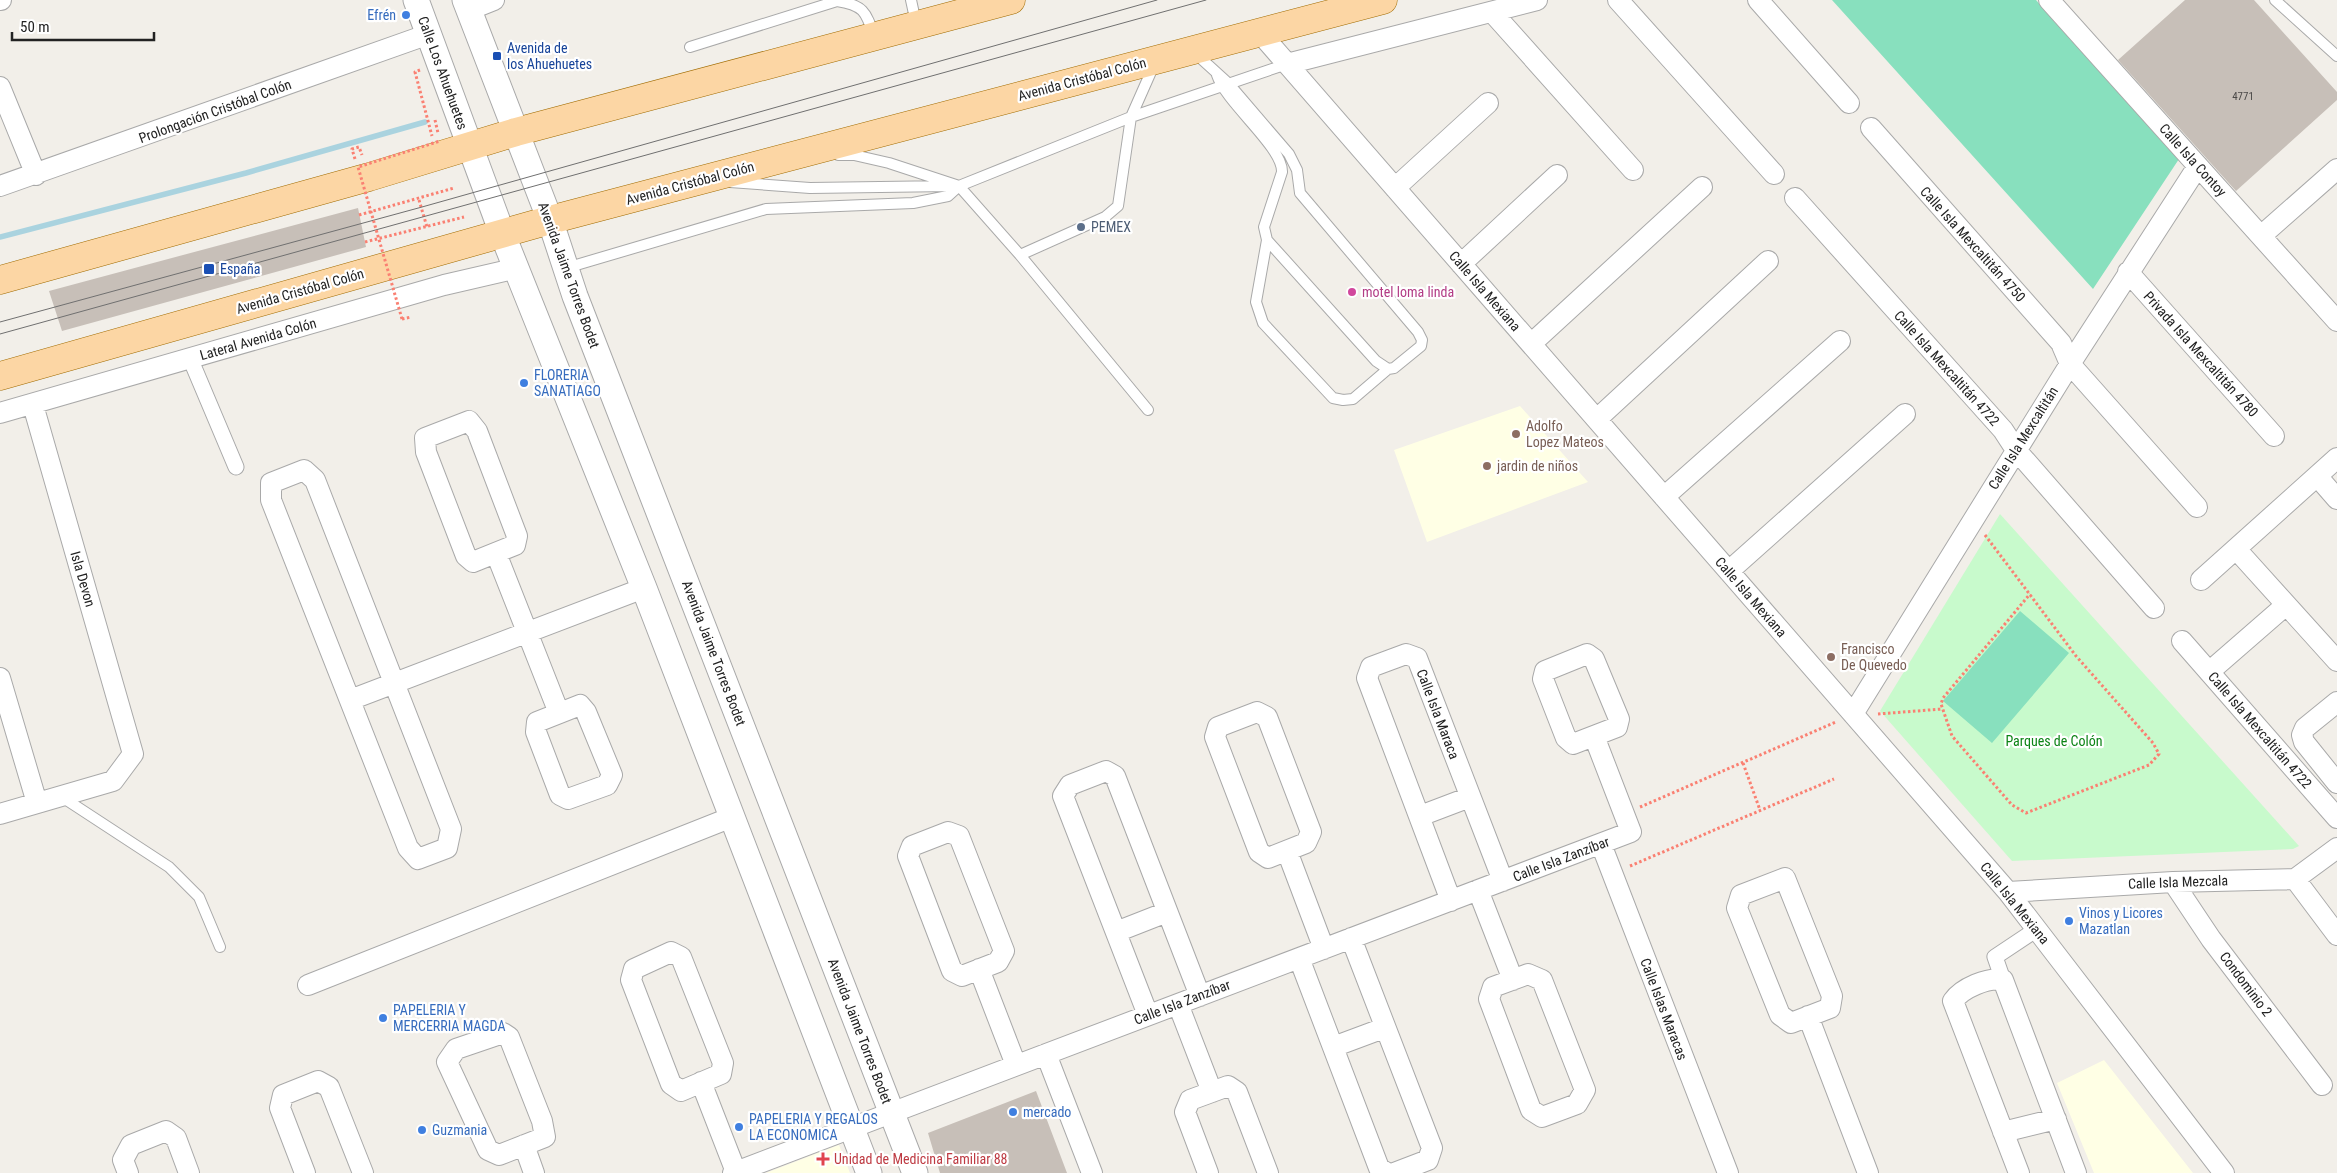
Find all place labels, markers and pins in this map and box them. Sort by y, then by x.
place label: Efrén [367,7,396,23]
marker: Efrén [400,9,412,21]
place label: Avenida de los Ahuehuetes [507,40,592,72]
marker: Avenida de los Ahuehuetes [491,50,503,62]
place label: PEMEX [1091,219,1131,235]
marker: PEMEX [1075,221,1087,233]
place label: España [220,261,260,277]
marker: España [202,262,216,276]
place label: motel loma linda [1362,284,1454,300]
marker: motel loma linda [1346,286,1358,298]
place label: FLORERIA SANATIAGO [534,367,601,399]
marker: FLORERIA SANATIAGO [518,377,530,389]
place label: Adolfo Lopez Mateos [1526,418,1604,450]
marker: Adolfo Lopez Mateos [1510,428,1522,440]
place label: jardin de niños [1496,458,1578,474]
marker: jardin de niños [1481,460,1493,472]
place label: Francisco De Quevedo [1841,641,1907,673]
marker: Francisco De Quevedo [1825,651,1837,663]
place label: Vinos y Licores Mazatlan [2079,905,2163,937]
marker: Vinos y Licores Mazatlan [2063,915,2075,927]
place label: PAPELERIA Y MERCERRIA MAGDA [393,1002,506,1034]
marker: PAPELERIA Y MERCERRIA MAGDA [377,1012,389,1024]
place label: mercado [1023,1104,1071,1120]
marker: mercado [1007,1106,1019,1118]
place label: PAPELERIA Y REGALOS LA ECONOMICA [749,1111,878,1143]
marker: PAPELERIA Y REGALOS LA ECONOMICA [733,1121,745,1133]
place label: Guzmania [432,1122,487,1138]
marker: Guzmania [416,1124,428,1136]
place label: Unidad de Medicina Familiar 88 [834,1151,1008,1167]
marker: Unidad de Medicina Familiar 88 [816,1152,830,1166]

